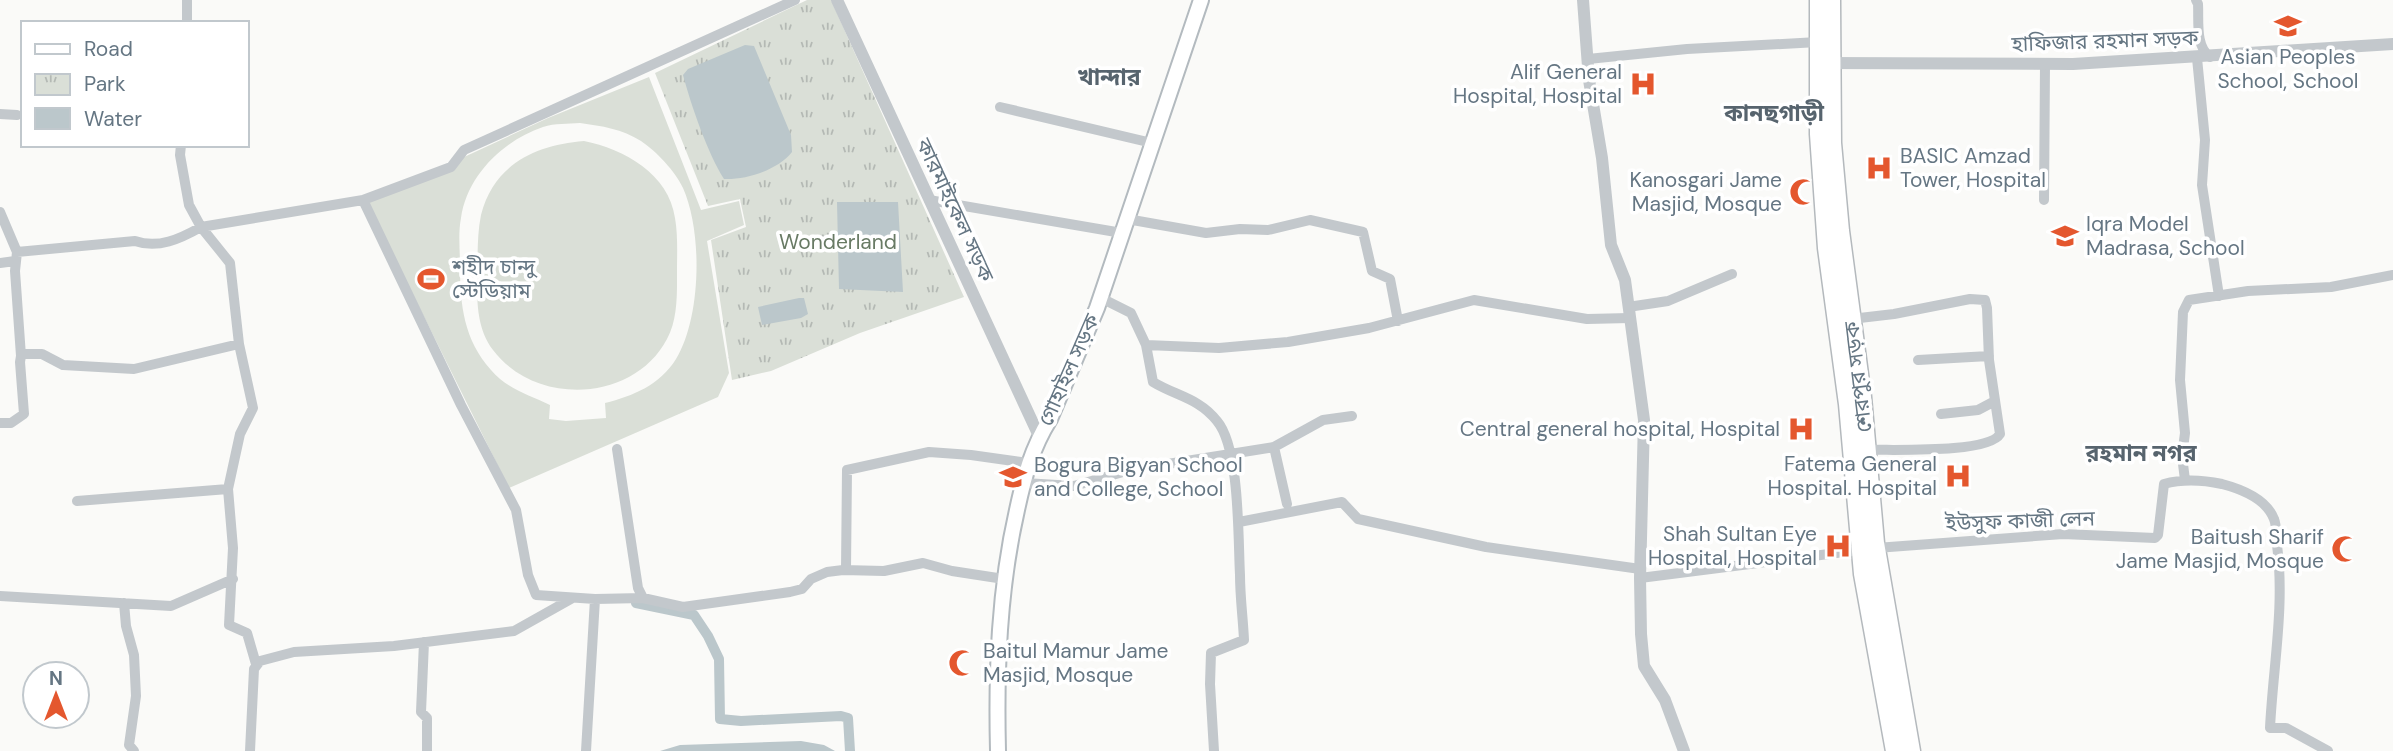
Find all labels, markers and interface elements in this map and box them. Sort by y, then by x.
school or university icon: Asian Peoples School, School [2273,11,2303,41]
legend [21,21,248,147]
street label: হাফিজার রহমান সড়ক [2010,24,2200,58]
text: Road [84,35,133,63]
place label: Asian Peoples School, School [2217,43,2359,95]
place label: Alif General Hospital, Hospital [1453,58,1622,110]
district label: খান্দার [1077,62,1142,92]
hospital icon: Alif General Hospital, Hospital [1628,69,1658,99]
text: Park [84,70,126,98]
district label: কানছগাড়ী [1723,98,1824,128]
text: Water [84,105,142,133]
street label: কারমাইকেল সড়ক [909,133,1001,287]
place label: BASIC Amzad Tower, Hospital [1900,142,2046,194]
hospital icon: BASIC Amzad Tower, Hospital [1864,153,1894,183]
place label: Kanosgari Jame Masjid, Mosque [1630,166,1782,218]
mosque icon: Kanosgari Jame Masjid, Mosque [1788,177,1818,207]
place label: Iqra Model Madrasa, School [2086,210,2245,262]
school or university icon: Iqra Model Madrasa, School [2050,221,2080,251]
park label: Wonderland [779,228,897,256]
place label: শহীদ চান্দু স্টেডিয়াম [451,253,538,305]
sports icon: শহীদ চান্দু স্টেডিয়াম [416,264,446,294]
street label: গোহাইল সড়ক [1032,309,1107,430]
street label: শেরপুর সড়ক [1837,319,1879,434]
hospital icon: Central general hospital, Hospital [1786,414,1816,444]
place label: Central general hospital, Hospital [1460,415,1780,443]
district label: রহমান নগর [2085,438,2198,468]
place label: Fatema General Hospital. Hospital [1768,450,1937,502]
place label: Bogura Bigyan School and College, School [1034,451,1243,503]
hospital icon: Fatema General Hospital. Hospital [1943,461,1973,491]
school or university icon: Bogura Bigyan School and College, School [998,462,1028,492]
street label: ইউসুফ কাজী লেন [1944,504,2096,538]
place label: Shah Sultan Eye Hospital, Hospital [1648,520,1817,572]
place label: Baitush Sharif Jame Masjid, Mosque [2116,523,2324,575]
hospital icon: Shah Sultan Eye Hospital, Hospital [1823,531,1853,561]
mosque icon: Baitush Sharif Jame Masjid, Mosque [2330,534,2360,564]
place label: Baitul Mamur Jame Masjid, Mosque [983,637,1169,689]
mosque icon: Baitul Mamur Jame Masjid, Mosque [947,648,977,678]
north arrow [21,660,91,730]
text: N [49,666,63,691]

